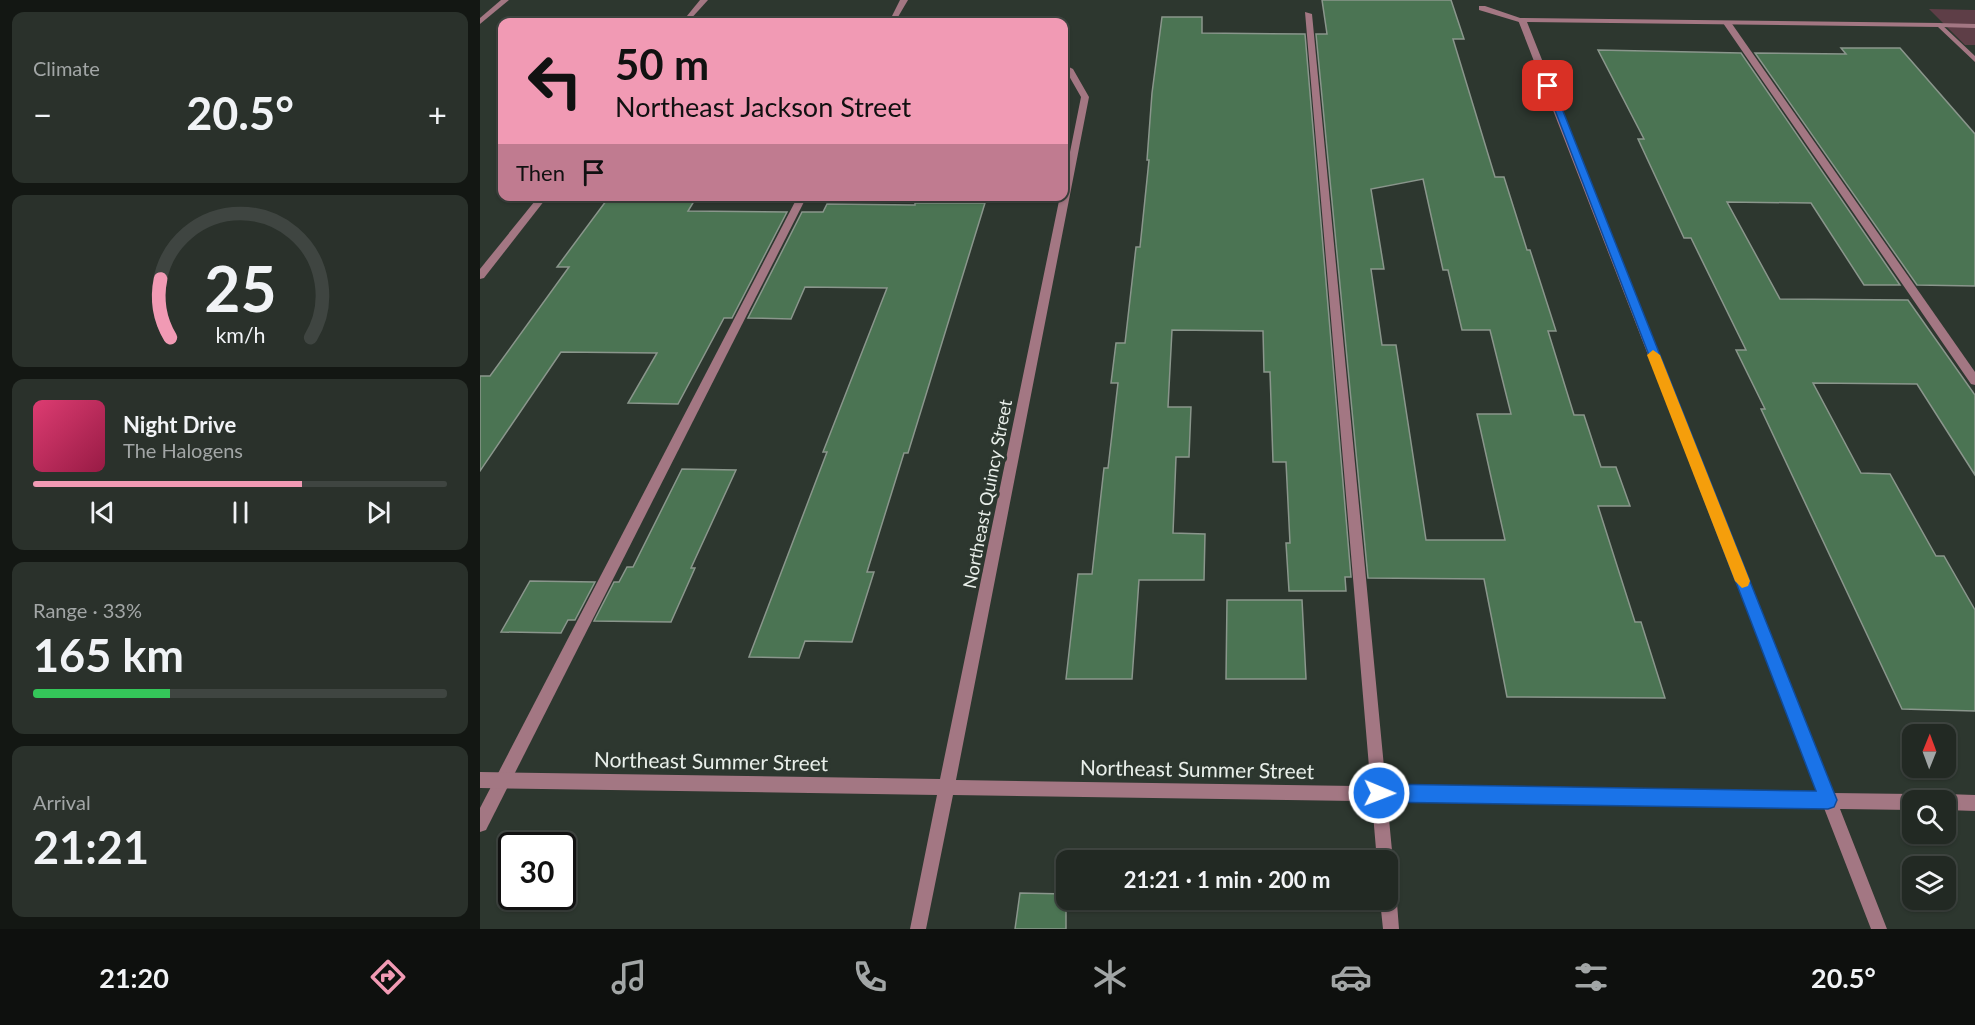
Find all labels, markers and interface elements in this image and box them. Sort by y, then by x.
text: 50 m [615,39,709,89]
icon: left [516,42,594,120]
text: Climate [33,56,100,80]
pin [1522,60,1573,111]
icon: arrive [1531,69,1564,102]
text: 20.5° [186,86,294,140]
text: Northeast Jackson Street [615,90,911,123]
text: − [33,94,52,134]
text: + [428,94,447,134]
icon: arrive [577,156,610,189]
text: Then [516,159,565,186]
text: 25 [204,250,276,325]
text: km/h [215,323,265,349]
street label: Northeast Quincy Street [958,397,1016,590]
text: Night Drive [123,411,236,438]
text: The Halogens [123,438,243,462]
icon: previous [86,496,119,529]
icon: pause [224,496,257,529]
icon: next [362,496,395,529]
text: Range · 33% [33,598,142,622]
text: 165 km [33,628,184,682]
north arrow [1902,724,1956,778]
map controls [1902,724,1956,910]
street label: Northeast Summer Street [594,746,829,775]
street label: Northeast Summer Street [1080,754,1315,783]
position arrow [1347,761,1411,825]
text: Arrival [33,790,91,814]
button: search [1902,790,1956,844]
text: 21:21 [33,820,149,874]
speed limit sign: 30 [498,832,576,910]
button: layers [1902,856,1956,910]
text: 21:21 · 1 min · 200 m [1124,866,1330,893]
icon: directions [367,956,409,998]
icon: music [608,956,650,998]
icon: phone [849,956,891,998]
icon: climate [1089,956,1131,998]
icon: car [1330,956,1372,998]
icon: filters [1570,956,1612,998]
text: 21:20 [99,961,169,994]
text: 20.5° [1811,961,1876,994]

